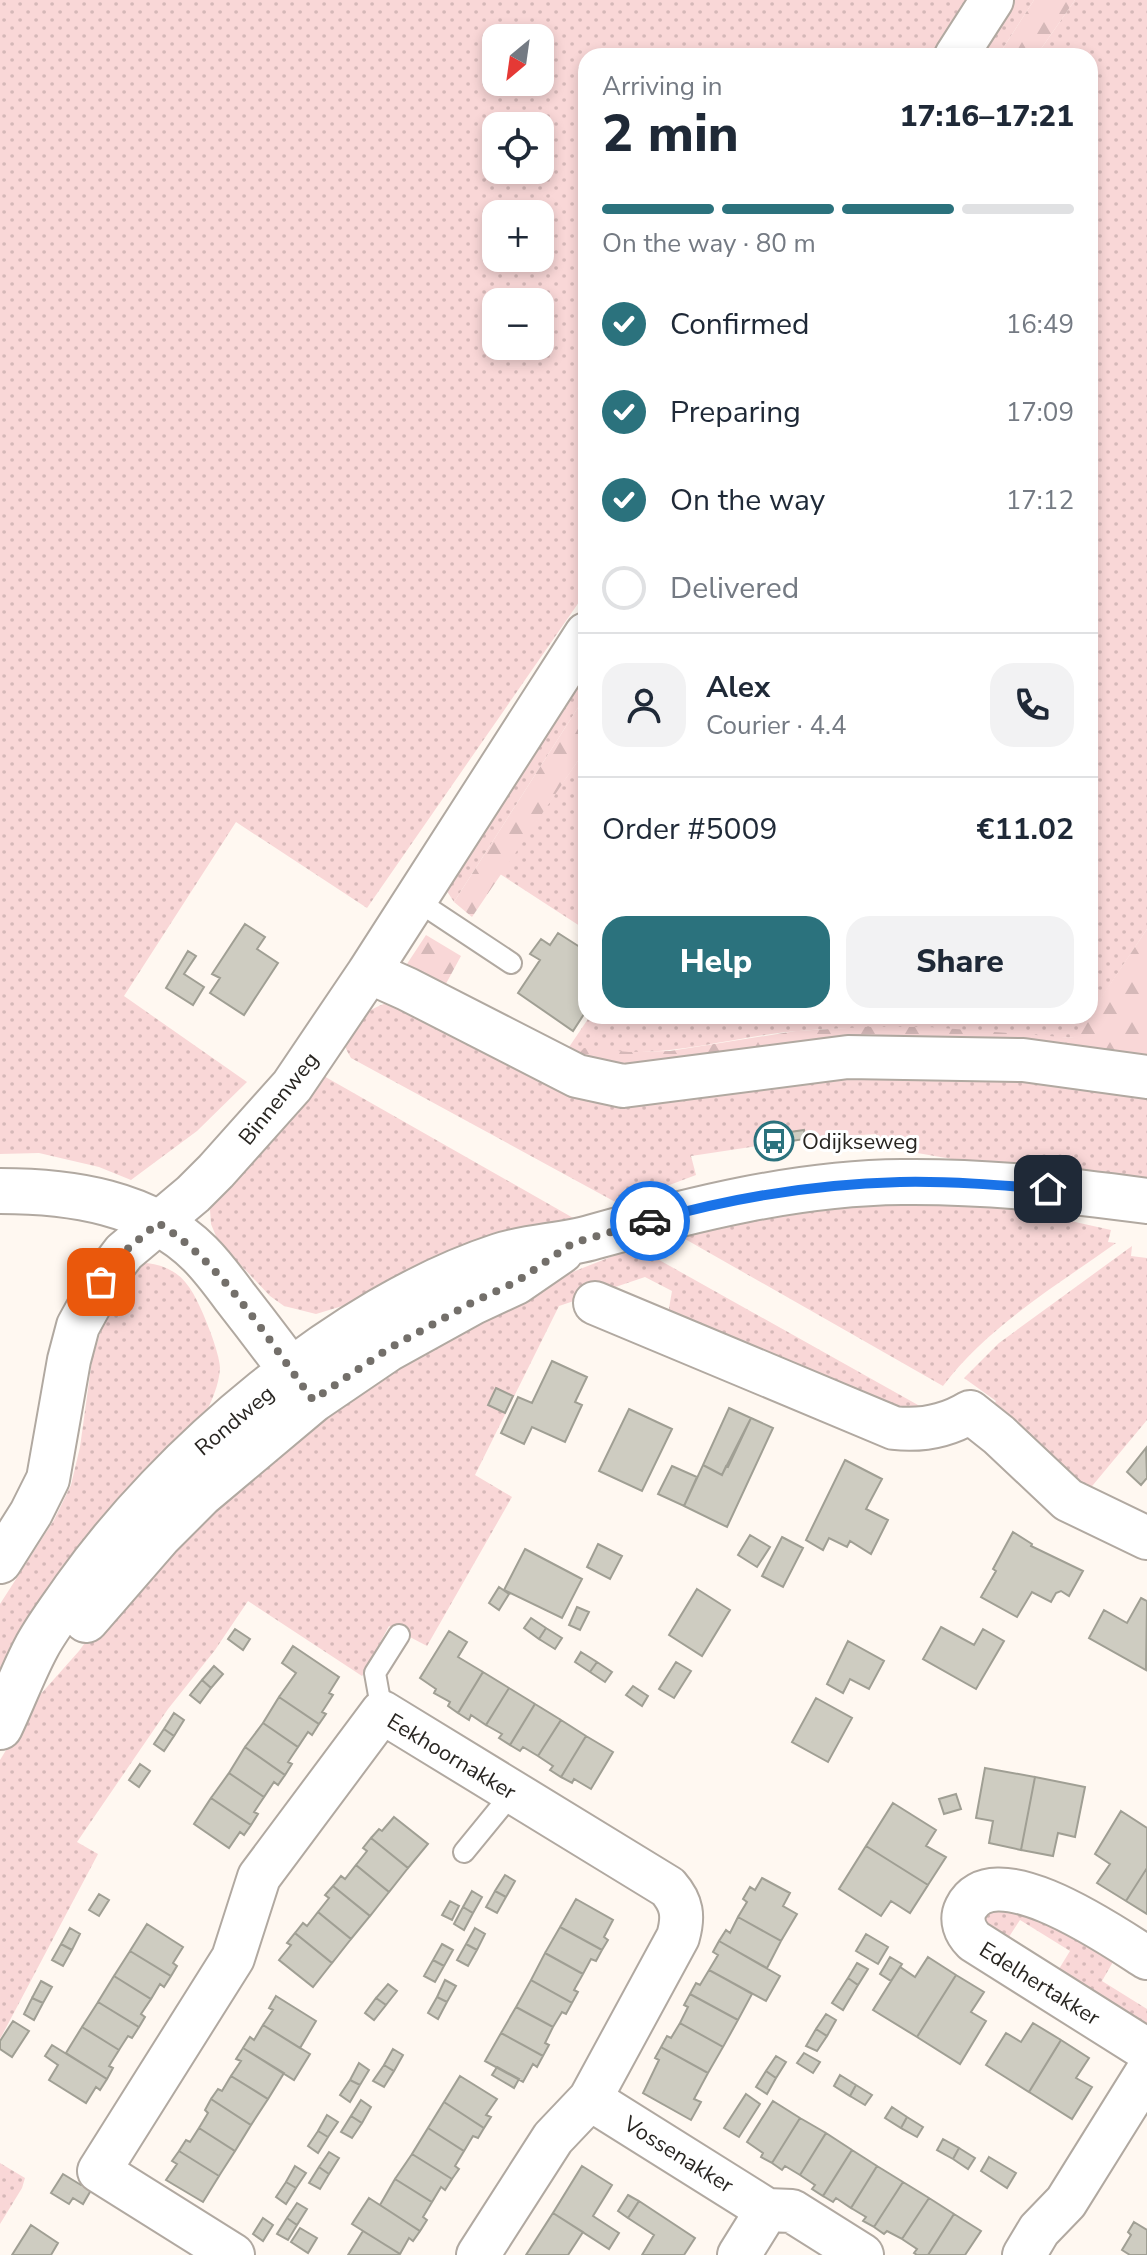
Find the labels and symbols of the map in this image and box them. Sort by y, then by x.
north arrow [482,24,554,96]
street label: Binnenweg [232,1046,326,1152]
bus stop icon: Odijkseweg [753,1120,795,1162]
place label: Odijkseweg [802,1127,918,1157]
pin [1014,1155,1082,1223]
courier [610,1181,690,1261]
pin [67,1248,135,1316]
street label: Rondweg [189,1379,281,1463]
street label: Eekhoornakker [381,1706,522,1807]
street label: Edelhertakker [973,1935,1106,2033]
street label: Vossenakker [617,2109,739,2201]

